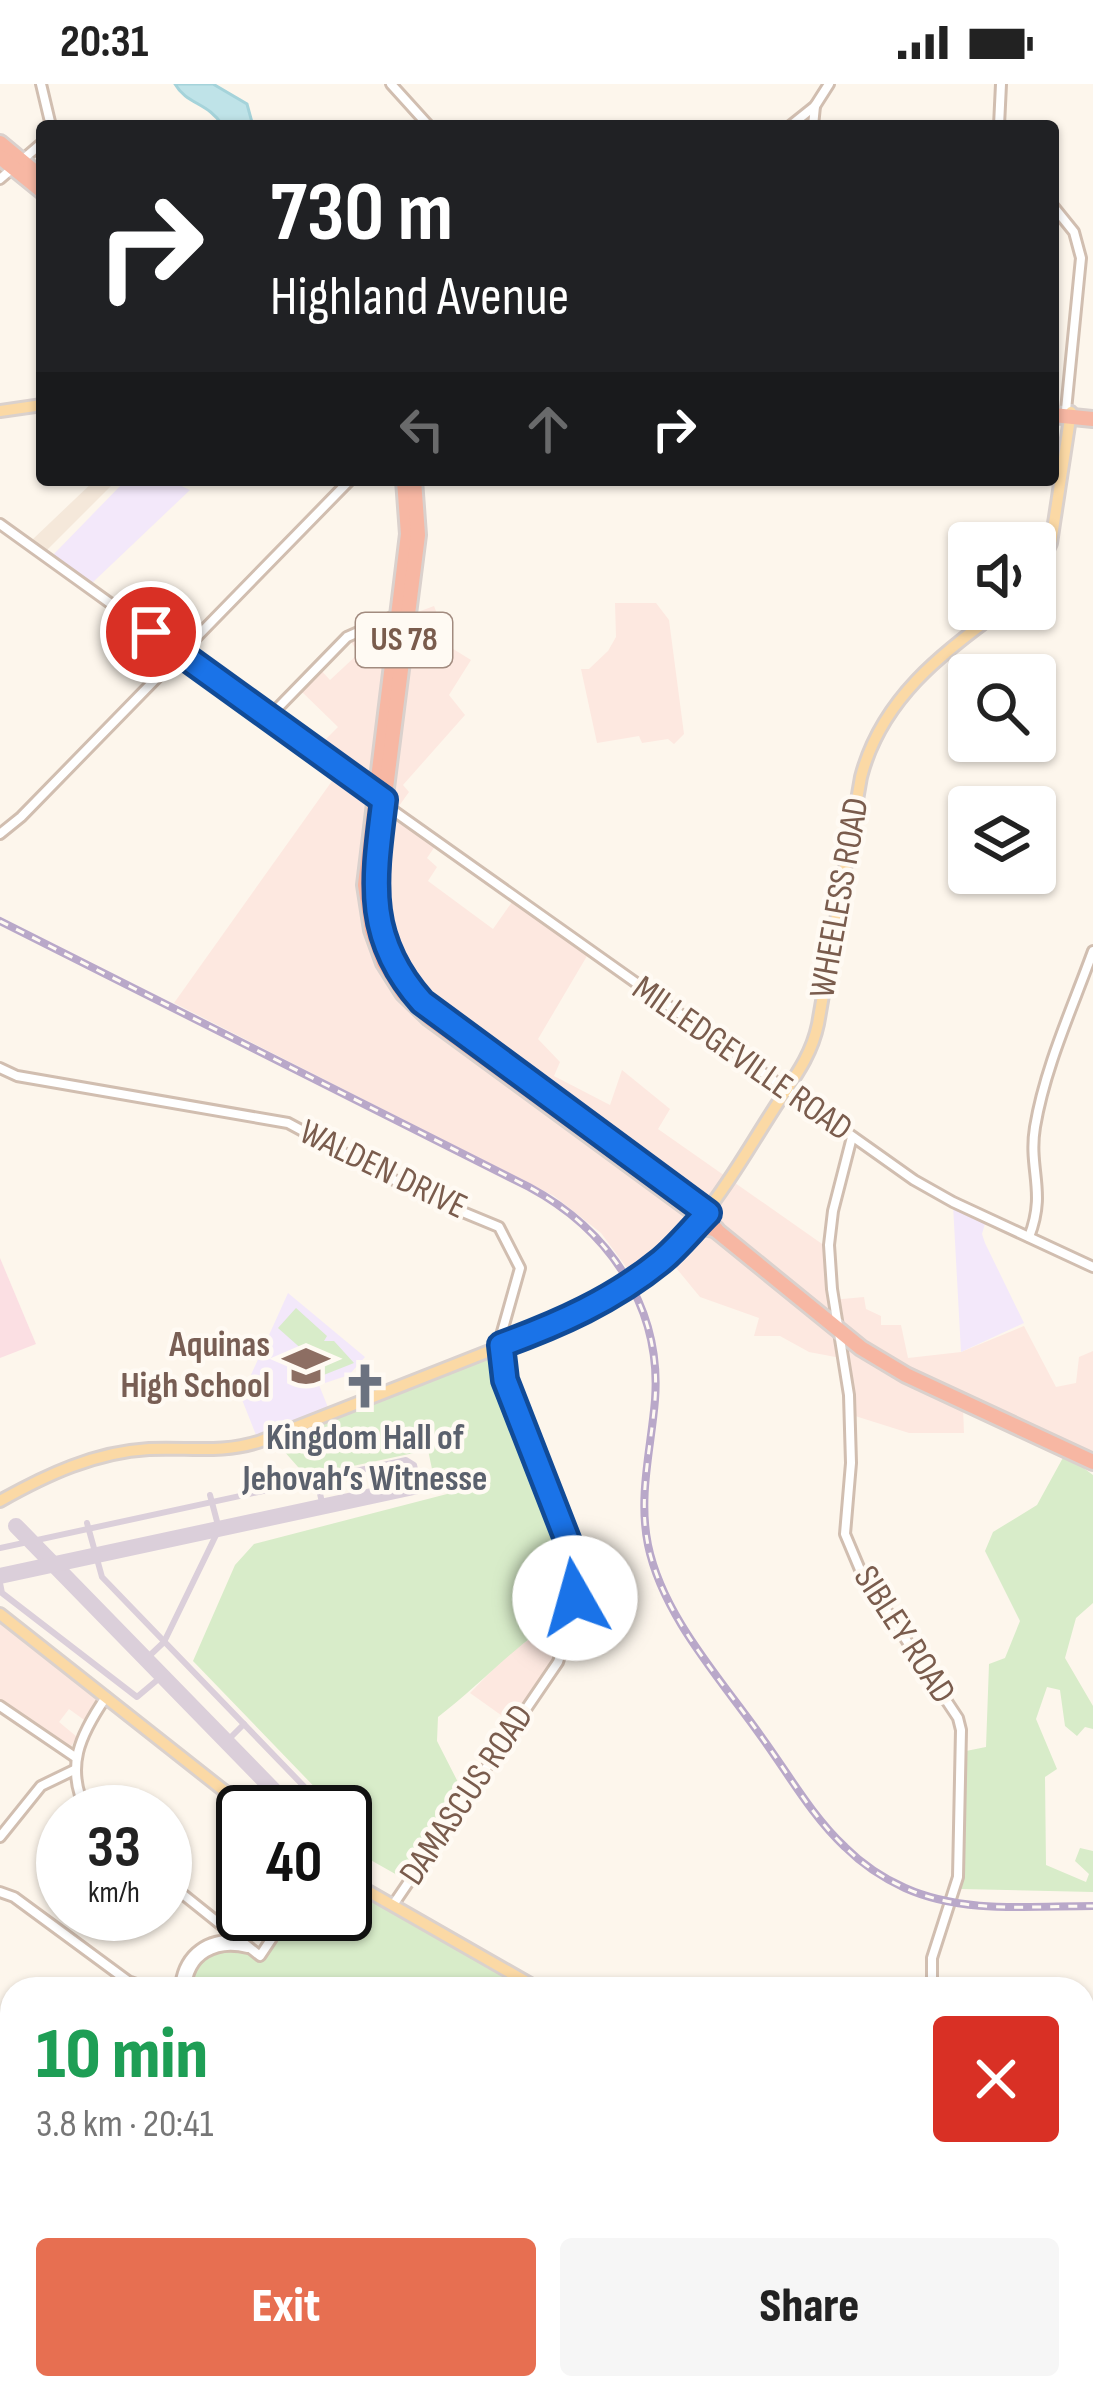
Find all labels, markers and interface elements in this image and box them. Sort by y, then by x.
text: 20:31 [60,15,148,70]
text: 730 m [270,163,453,264]
icon: right [72,168,228,324]
text: Highland Avenue [270,265,569,330]
icon: left [389,396,455,462]
icon: ahead [515,396,581,462]
icon: right [641,396,707,462]
map controls [948,522,1056,894]
button: sound [948,522,1056,630]
pin [100,581,202,683]
icon: arrive [118,599,184,665]
road number: US 78 [356,613,452,667]
button: search [948,654,1056,762]
button: layers [948,786,1056,894]
street label: WHEELESS ROAD [801,795,879,1001]
street label: MILLEDGEVILLE ROAD [624,967,860,1151]
street label: WALDEN DRIVE [292,1111,474,1229]
place label: Aquinas High School [121,1324,270,1408]
school or university icon: Aquinas High School [281,1341,331,1391]
church icon: Kingdom Hall of Jehovah’s Witnesse [340,1361,390,1411]
place label: Kingdom Hall of Jehovah’s Witnesse [242,1417,487,1501]
position arrow [512,1535,638,1661]
street label: SIBLEY ROAD [844,1558,964,1712]
street label: DAMASCUS ROAD [391,1697,543,1893]
speed limit sign: 40 [216,1785,372,1941]
text: 33 [87,1812,141,1884]
text: km/h [88,1875,140,1911]
text: 10 min [36,2012,208,2099]
button: close [933,2016,1059,2142]
text: 3.8 km · 20:41 [36,2101,213,2148]
button: Exit [36,2238,536,2376]
button: Share [560,2238,1059,2376]

